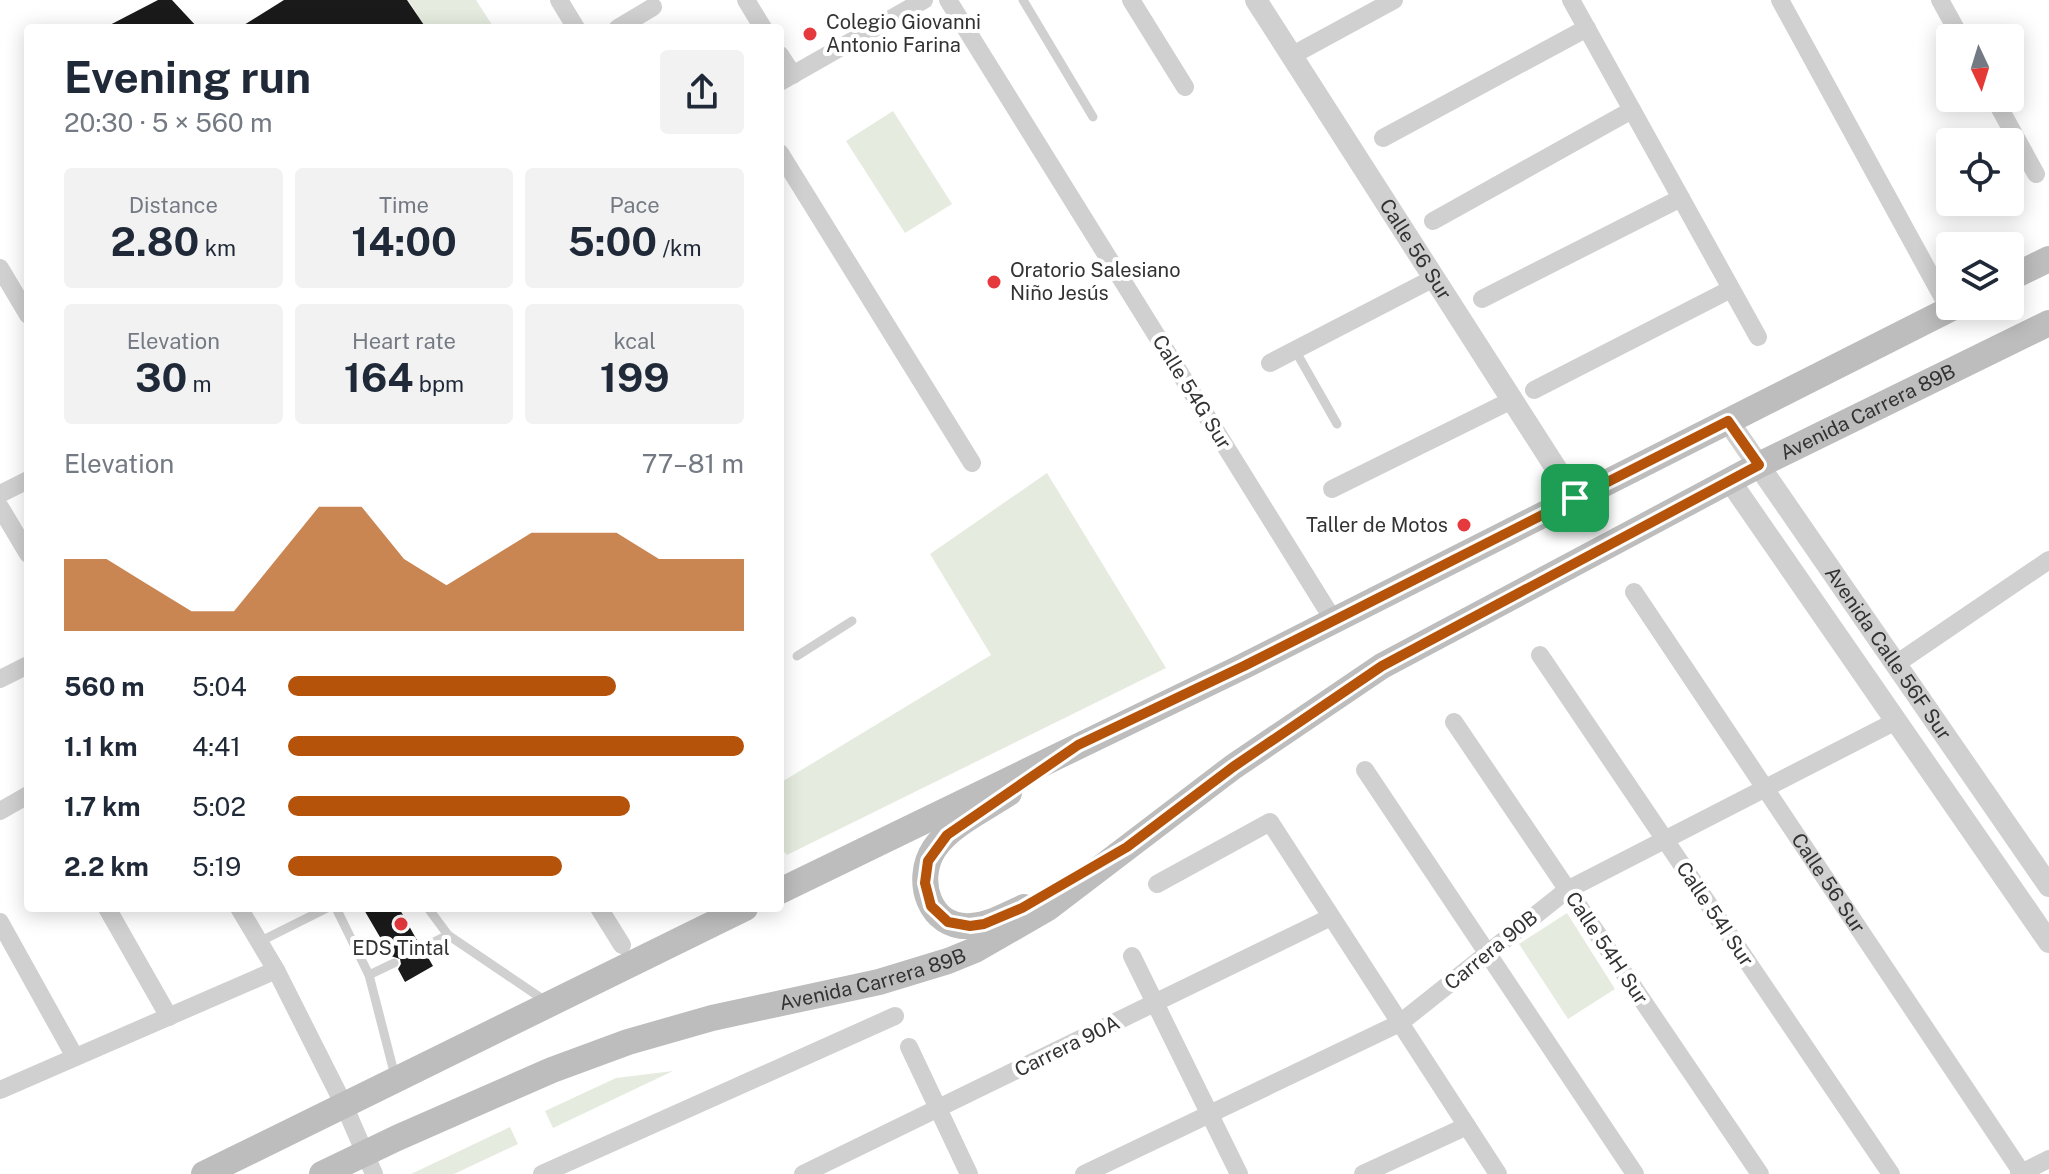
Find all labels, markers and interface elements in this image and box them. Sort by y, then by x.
place label: Colegio Giovanni Antonio Farina [826,10,981,57]
north arrow [1936,24,2024,112]
map controls [1936,24,2024,320]
marker: Colegio Giovanni Antonio Farina [801,25,819,43]
button: share [660,50,744,134]
text: Evening run [64,51,311,103]
text: 20:30 · 5 × 560 m [64,107,273,138]
button: locate [1936,128,2024,216]
text: Distance [129,192,218,218]
text: Time [379,192,429,218]
text: Pace [610,192,660,218]
street label: Calle 56 Sur [1374,194,1457,304]
text: 2.80 [111,218,199,265]
text: 14:00 [351,218,457,265]
text: 5:00 [568,218,657,265]
button: layers [1936,232,2024,320]
text: km [199,235,236,261]
text: /km [657,235,702,261]
place label: Oratorio Salesiano Niño Jesús [1010,258,1180,305]
marker: Oratorio Salesiano Niño Jesús [985,273,1003,291]
text: Elevation [127,328,220,354]
text: Heart rate [352,328,456,354]
text: kcal [613,328,656,354]
street label: Calle 54G Sur [1147,331,1237,454]
text: 30 [135,354,187,401]
text: 164 [344,354,414,401]
text: 199 [600,354,670,401]
street label: Avenida Carrera 89B [1776,359,1959,465]
text: m [187,371,212,397]
text: bpm [414,371,464,397]
text: Elevation [64,448,174,479]
text: 77–81 m [642,448,744,479]
pin [1541,464,1609,532]
icon: arrive [1553,476,1597,520]
place label: Taller de Motos [1306,513,1448,537]
marker: Taller de Motos [1455,516,1473,534]
street label: Avenida Calle 56F Sur [1820,562,1957,745]
text: 560 m [64,671,145,702]
text: 5:04 [192,671,247,702]
text: 1.1 km [64,731,137,762]
text: 4:41 [192,731,241,762]
text: 1.7 km [64,791,141,822]
text: 5:02 [192,791,246,822]
street label: Calle 56 Sur [1786,828,1870,938]
text: 2.2 km [64,851,149,882]
text: 5:19 [192,851,241,882]
street label: Calle 54I Sur [1671,857,1759,971]
street label: Calle 54H Sur [1561,887,1654,1009]
street label: Carrera 90B [1440,905,1542,995]
marker: EDS Tintal [392,915,410,933]
place label: EDS Tintal [352,936,450,960]
street label: Avenida Carrera 89B [777,943,970,1015]
street label: Carrera 90A [1011,1010,1123,1082]

